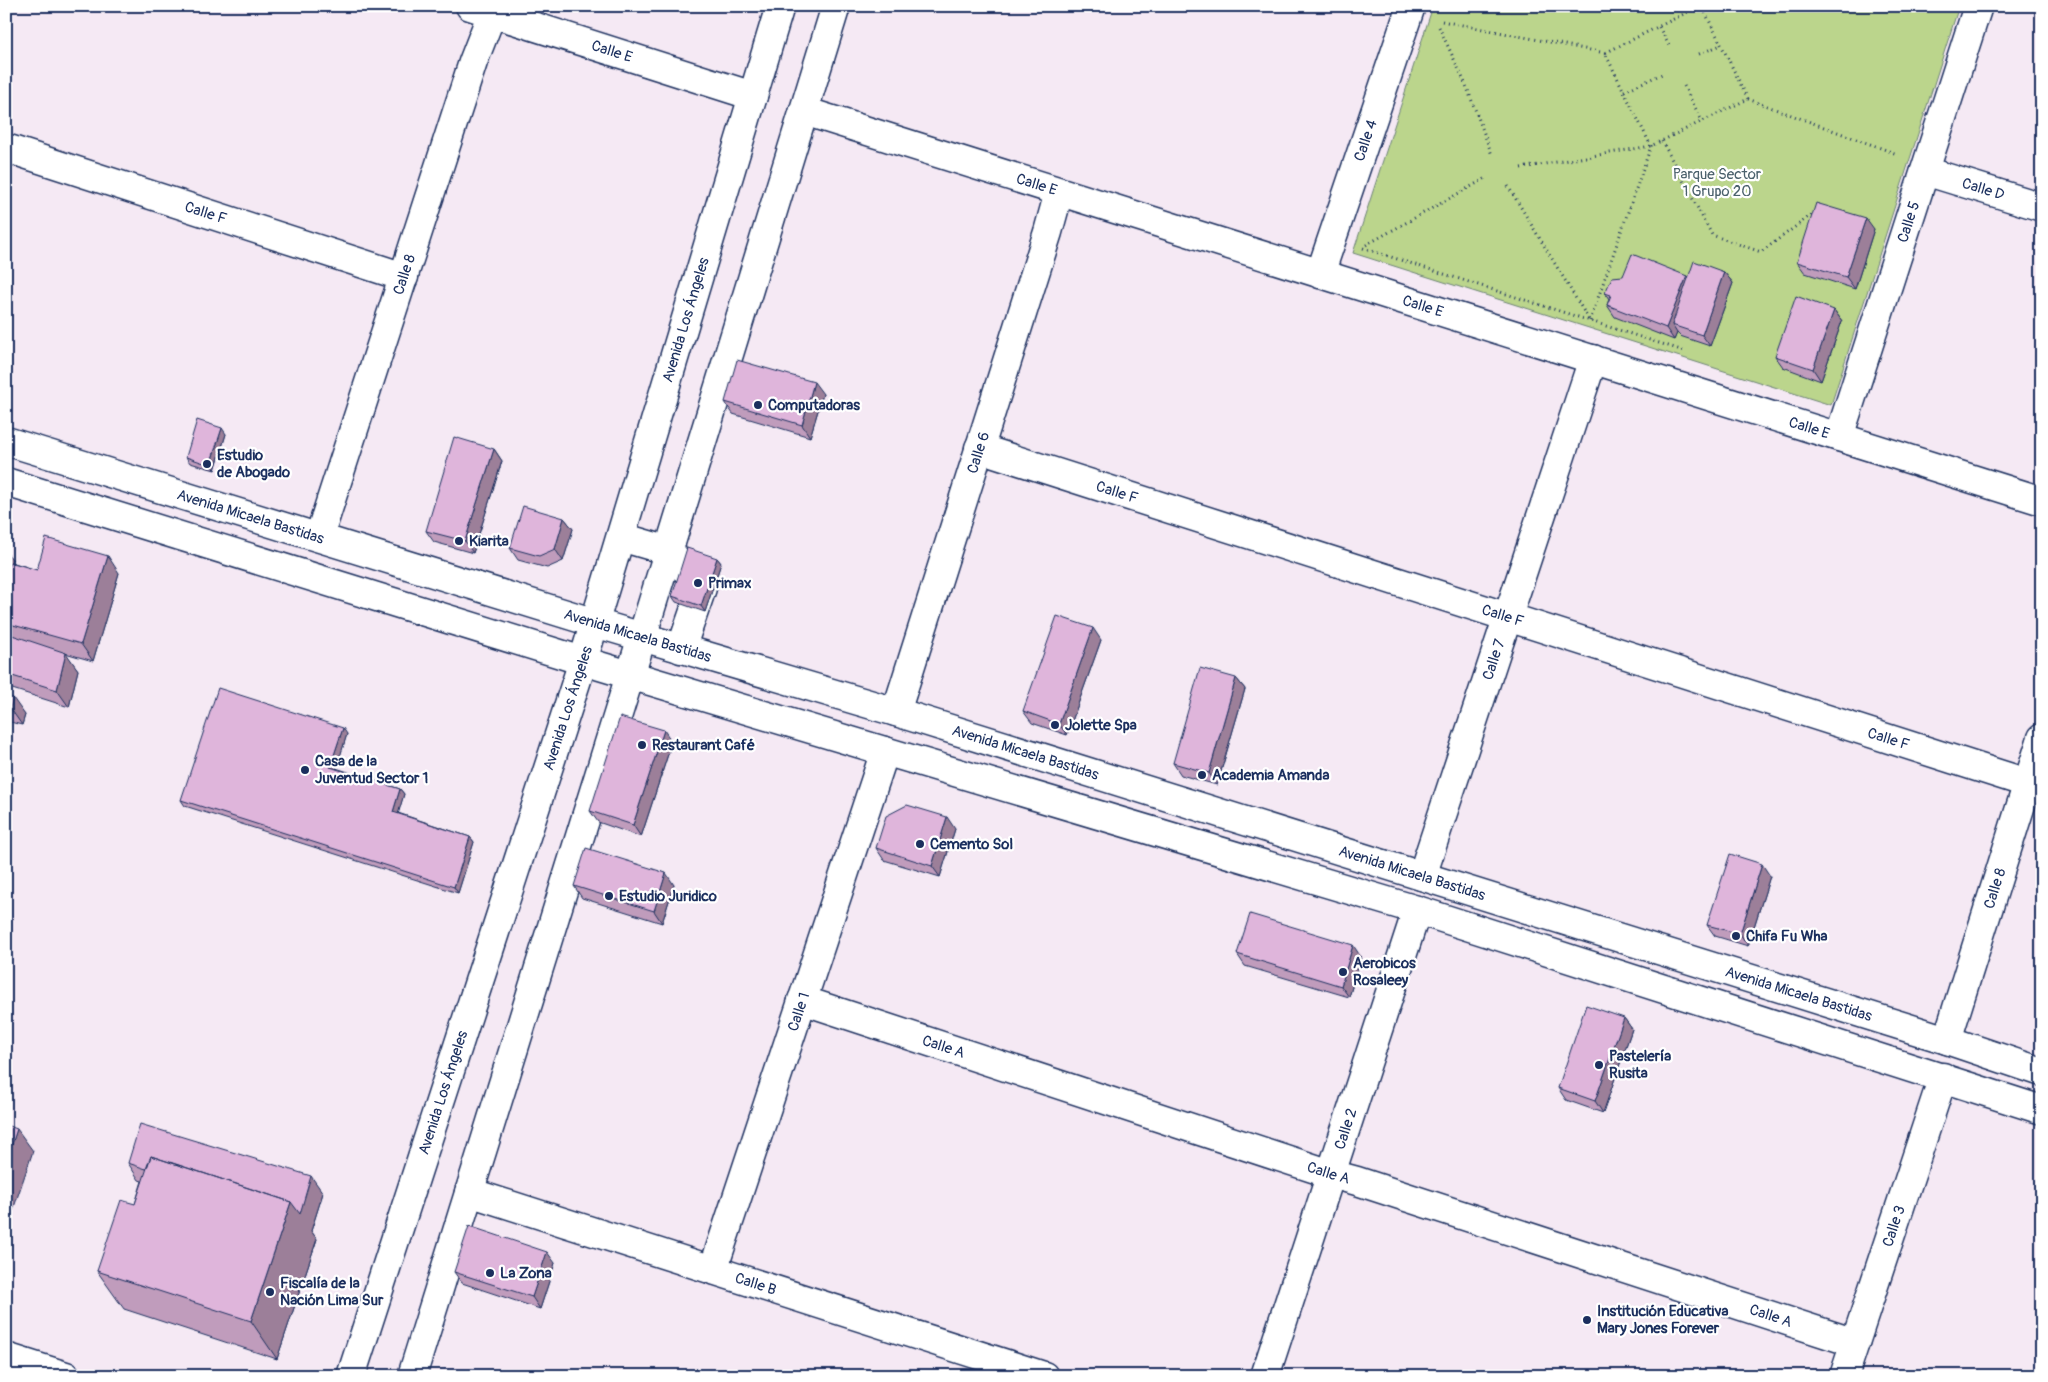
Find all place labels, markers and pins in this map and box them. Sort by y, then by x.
place label: Computadoras [768,396,860,415]
marker: Computadoras [752,399,764,411]
place label: Estudio de Abogado [217,446,290,482]
marker: Estudio de Abogado [201,458,213,470]
place label: Kiarita [469,532,509,551]
marker: Kiarita [453,535,465,547]
place label: Primax [708,574,752,593]
marker: Primax [692,577,704,589]
place label: Jolette Spa [1065,716,1137,735]
marker: Jolette Spa [1049,719,1061,731]
place label: Restaurant Café [652,736,755,755]
marker: Restaurant Café [636,739,648,751]
place label: Casa de la Juventud Sector 1 [315,752,428,788]
marker: Casa de la Juventud Sector 1 [299,764,311,776]
place label: Academia Amanda [1212,766,1329,785]
marker: Academia Amanda [1196,769,1208,781]
place label: Cemento Sol [930,835,1013,854]
marker: Cemento Sol [914,838,926,850]
place label: Estudio Juridico [619,887,717,906]
marker: Estudio Juridico [603,890,615,902]
place label: Chifa Fu Wha [1746,927,1828,946]
marker: Chifa Fu Wha [1730,930,1742,942]
place label: Aerobicos Rosaleey [1353,954,1416,990]
marker: Aerobicos Rosaleey [1337,966,1349,978]
place label: Pastelería Rusita [1609,1047,1671,1083]
marker: Pastelería Rusita [1593,1059,1605,1071]
place label: La Zona [500,1264,552,1283]
marker: La Zona [484,1267,496,1279]
place label: Fiscalía de la Nación Lima Sur [280,1274,384,1310]
marker: Fiscalía de la Nación Lima Sur [264,1286,276,1298]
place label: Institución Educativa Mary Jones Forever [1597,1302,1728,1338]
marker: Institución Educativa Mary Jones Forever [1581,1314,1593,1326]

